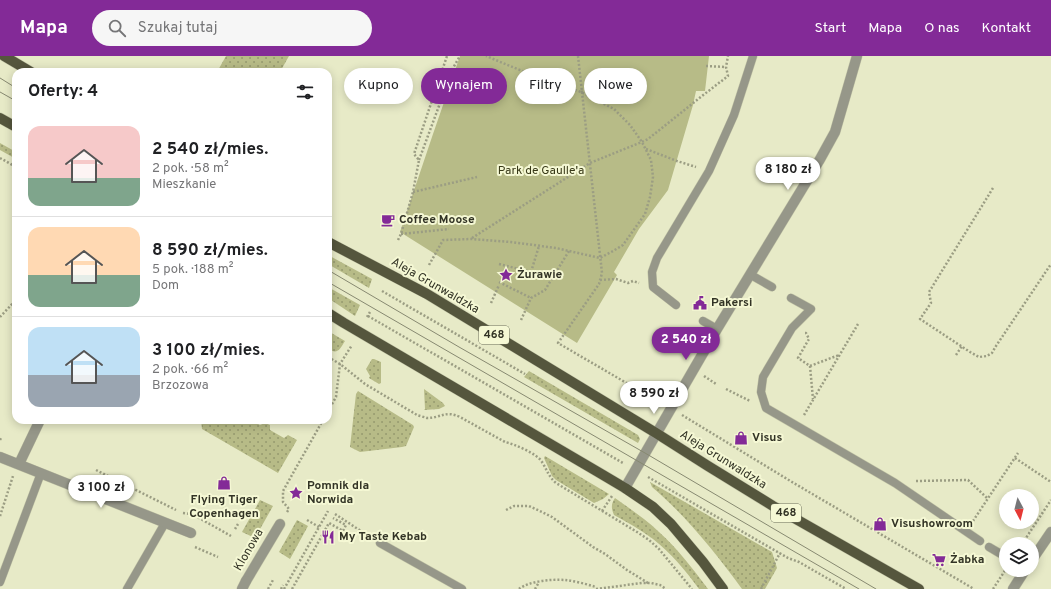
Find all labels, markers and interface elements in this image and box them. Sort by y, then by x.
search box [92,10,372,46]
text: Mapa [20,16,68,40]
icon: search [106,17,128,39]
text: Szukaj tutaj [138,19,217,38]
text: Start [814,20,846,37]
text: Mapa [868,20,902,37]
text: O nas [924,20,960,37]
text: Kontakt [982,20,1031,37]
chip: Kupno [344,68,413,104]
chip: Wynajem [421,68,507,104]
chip: Filtry [515,68,576,104]
chip: Nowe [584,68,647,104]
text: Oferty: 4 [28,81,98,103]
icon: filters [294,81,316,103]
text: 2 540 zł/mies. [152,139,268,161]
icon: home [60,142,108,190]
pin: 8 180 zł [747,157,829,191]
text: 2 pok. · 58 m² [152,161,229,177]
text: 8 180 zł [764,162,812,178]
park label: Park de Gaulle'a [498,163,584,179]
text: Mieszkanie [152,177,216,193]
cafe icon: Coffee Moose [380,212,396,228]
place label: Coffee Moose [399,212,475,228]
text: 8 590 zł/mies. [152,240,268,262]
icon: home [60,243,108,291]
street label: Aleja Grunwaldzka [388,254,482,318]
text: 5 pok. · 188 m² [152,262,233,278]
place icon: Żurawie [498,267,514,283]
place label: Żurawie [517,267,563,283]
text: Dom [152,278,179,294]
public building icon: Pakersi [692,295,708,311]
place label: Pakersi [711,295,752,311]
road number: 468 [479,326,509,344]
pin: 2 540 zł [645,327,727,361]
text: 2 540 zł [661,332,711,348]
text: 3 100 zł/mies. [152,340,265,362]
icon: home [60,343,108,391]
text: 2 pok. · 66 m² [152,362,228,378]
text: Brzozowa [152,378,209,394]
pin: 8 590 zł [613,381,695,415]
text: 8 590 zł [629,386,679,402]
street label: Aleja Grunwaldzka [677,427,769,493]
shop icon: Visus [733,430,749,446]
place label: Visus [752,430,782,446]
pin: 3 100 zł [60,475,142,509]
shop icon: Flying Tiger Copenhagen [216,475,232,491]
place label: Pomnik dla Norwida [307,478,369,508]
text: 3 100 zł [77,480,125,496]
place icon: Pomnik dla Norwida [288,485,304,501]
north arrow [999,489,1039,529]
map controls [999,489,1039,577]
place label: Flying Tiger Copenhagen [189,492,259,522]
road number: 468 [771,504,801,522]
shop icon: Visushowroom [872,516,888,532]
place label: Visushowroom [891,516,973,532]
street label: Klonowa [231,526,267,574]
restaurant icon: My Taste Kebab [320,529,336,545]
place label: My Taste Kebab [339,529,427,545]
button: layers [999,537,1039,577]
supermarket icon: Żabka [931,552,947,568]
place label: Żabka [950,552,985,568]

